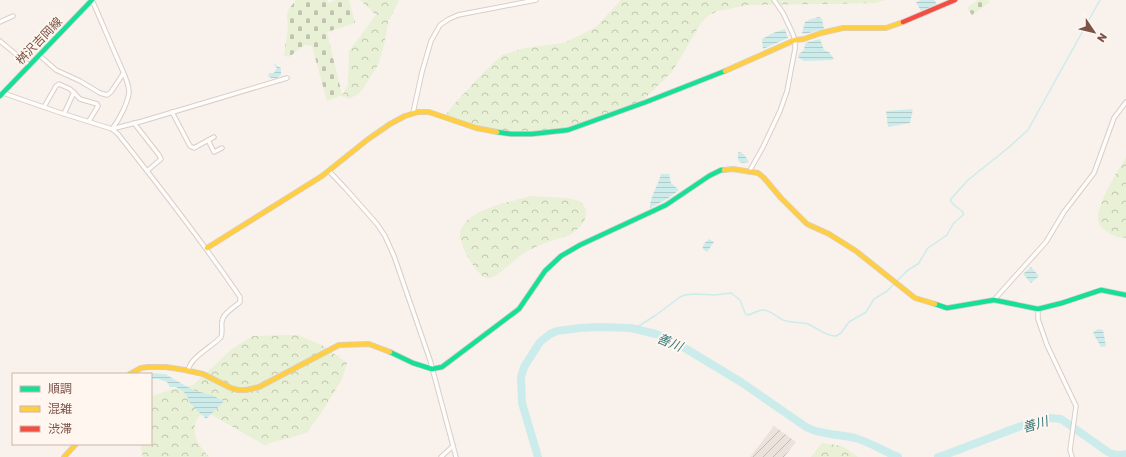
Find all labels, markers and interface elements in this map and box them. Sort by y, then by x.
north arrow [1074,12,1114,52]
street label: 桝沢吉岡線 [12,14,65,67]
text: N [1095,31,1110,45]
water label: 善川 [655,330,687,355]
legend [12,373,152,445]
text: 順調 [48,381,72,396]
text: 混雑 [48,401,72,416]
water label: 善川 [1020,412,1052,435]
text: 渋滞 [48,421,72,436]

